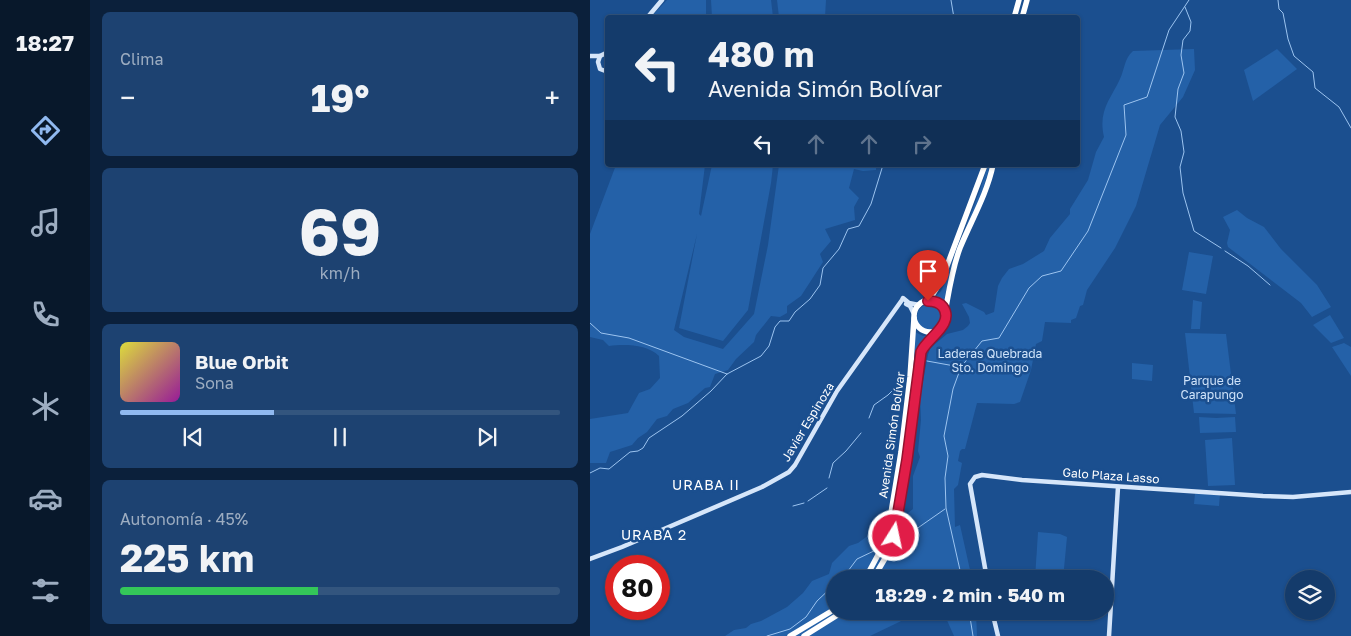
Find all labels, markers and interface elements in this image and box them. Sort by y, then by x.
text: 18:27 [16,29,74,56]
text: 480 m [708,33,814,75]
icon: left [625,35,690,100]
text: Clima [120,49,164,69]
text: 19° [311,75,369,120]
text: Avenida Simón Bolívar [708,75,942,102]
text: − [120,81,135,114]
text: + [545,81,560,114]
icon: directions [28,113,63,148]
icon: left [749,130,777,158]
icon: ahead [802,130,830,158]
icon: ahead [855,130,883,158]
icon: right [908,130,936,158]
text: 69 [299,191,381,269]
icon: music [28,205,63,240]
pin [907,250,949,301]
icon: arrive [914,257,942,285]
text: km/h [320,263,360,283]
icon: phone [28,297,63,332]
park label: Laderas Quebrada Sto. Domingo [938,346,1042,375]
text: Blue Orbit [195,350,289,373]
street label: Avenida Simón Bolívar [875,370,908,499]
text: Sona [195,373,234,393]
park label: Parque de Carapungo [1181,373,1243,402]
street label: Javier Espinoza [778,380,837,464]
icon: climate [28,389,63,424]
icon: previous [179,423,207,451]
icon: pause [326,423,354,451]
icon: next [473,423,501,451]
street label: Galo Plaza Lasso [1062,465,1160,486]
district label: URABA II [672,476,740,493]
icon: car [28,481,63,516]
text: Autonomía · 45% [120,509,248,529]
position arrow [867,509,919,561]
district label: URABA 2 [621,526,687,543]
text: 225 km [120,535,254,580]
speed limit sign: 80 [605,555,670,620]
map controls [1285,570,1335,620]
button: layers [1285,570,1335,620]
icon: filters [28,573,63,608]
text: 18:29 · 2 min · 540 m [875,583,1065,606]

